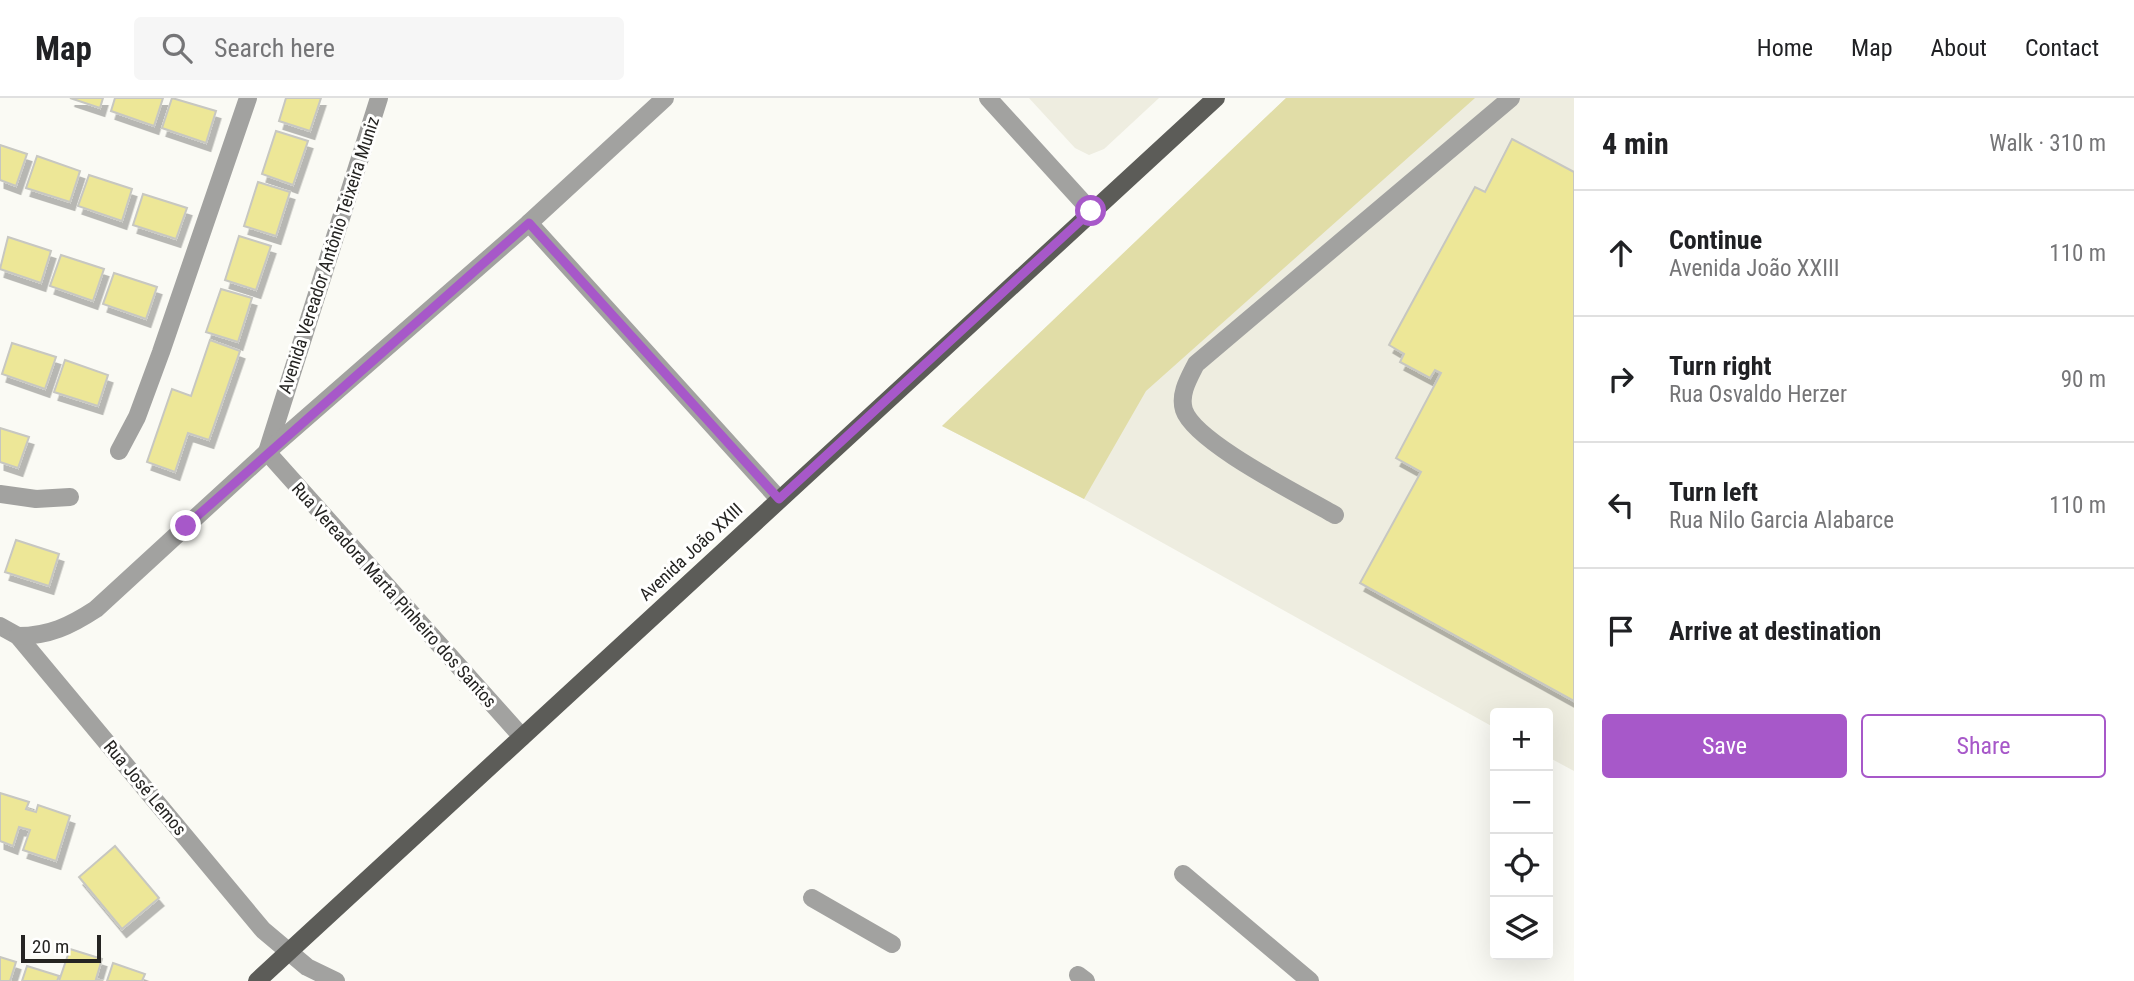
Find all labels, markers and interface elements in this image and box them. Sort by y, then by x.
search box [134,17,624,80]
text: Map [35,29,92,68]
icon: search [158,29,196,67]
text: Search here [214,33,335,63]
text: Home [1757,34,1813,62]
text: Map [1851,34,1893,62]
text: About [1931,34,1987,62]
text: Contact [2025,34,2099,62]
street label: Avenida Vereador Antônio Teixeira Muniz [274,114,383,396]
text: 4 min [1602,126,1669,161]
text: Walk · 310 m [1989,130,2106,157]
route start [1075,195,1106,226]
text: Continue [1669,225,1762,255]
icon: ahead [1602,234,1640,272]
text: 110 m [2049,240,2106,267]
text: Avenida João XXIII [1669,255,1839,282]
text: Turn right [1669,351,1771,381]
icon: right [1602,360,1640,398]
text: 90 m [2061,366,2106,393]
text: Rua Osvaldo Herzer [1669,381,1847,408]
text: Turn left [1669,477,1758,507]
street label: Rua Vereadora Marta Pinheiro dos Santos [288,478,501,712]
icon: left [1602,486,1640,524]
text: 110 m [2049,492,2106,519]
street label: Avenida João XXIII [635,498,747,605]
text: Rua Nilo Garcia Alabarce [1669,507,1894,534]
route end [170,510,201,541]
icon: arrive [1602,612,1640,650]
text: Arrive at destination [1669,616,1881,646]
map controls [1490,708,1553,960]
button: + [1490,708,1553,771]
button: Save [1602,714,1847,778]
button: Share [1861,714,2106,778]
street label: Rua José Lemos [100,736,191,839]
button: − [1490,771,1553,834]
button: locate [1490,834,1553,897]
button: layers [1490,897,1553,960]
scale bar [21,932,102,964]
text: 20 m [32,935,69,958]

